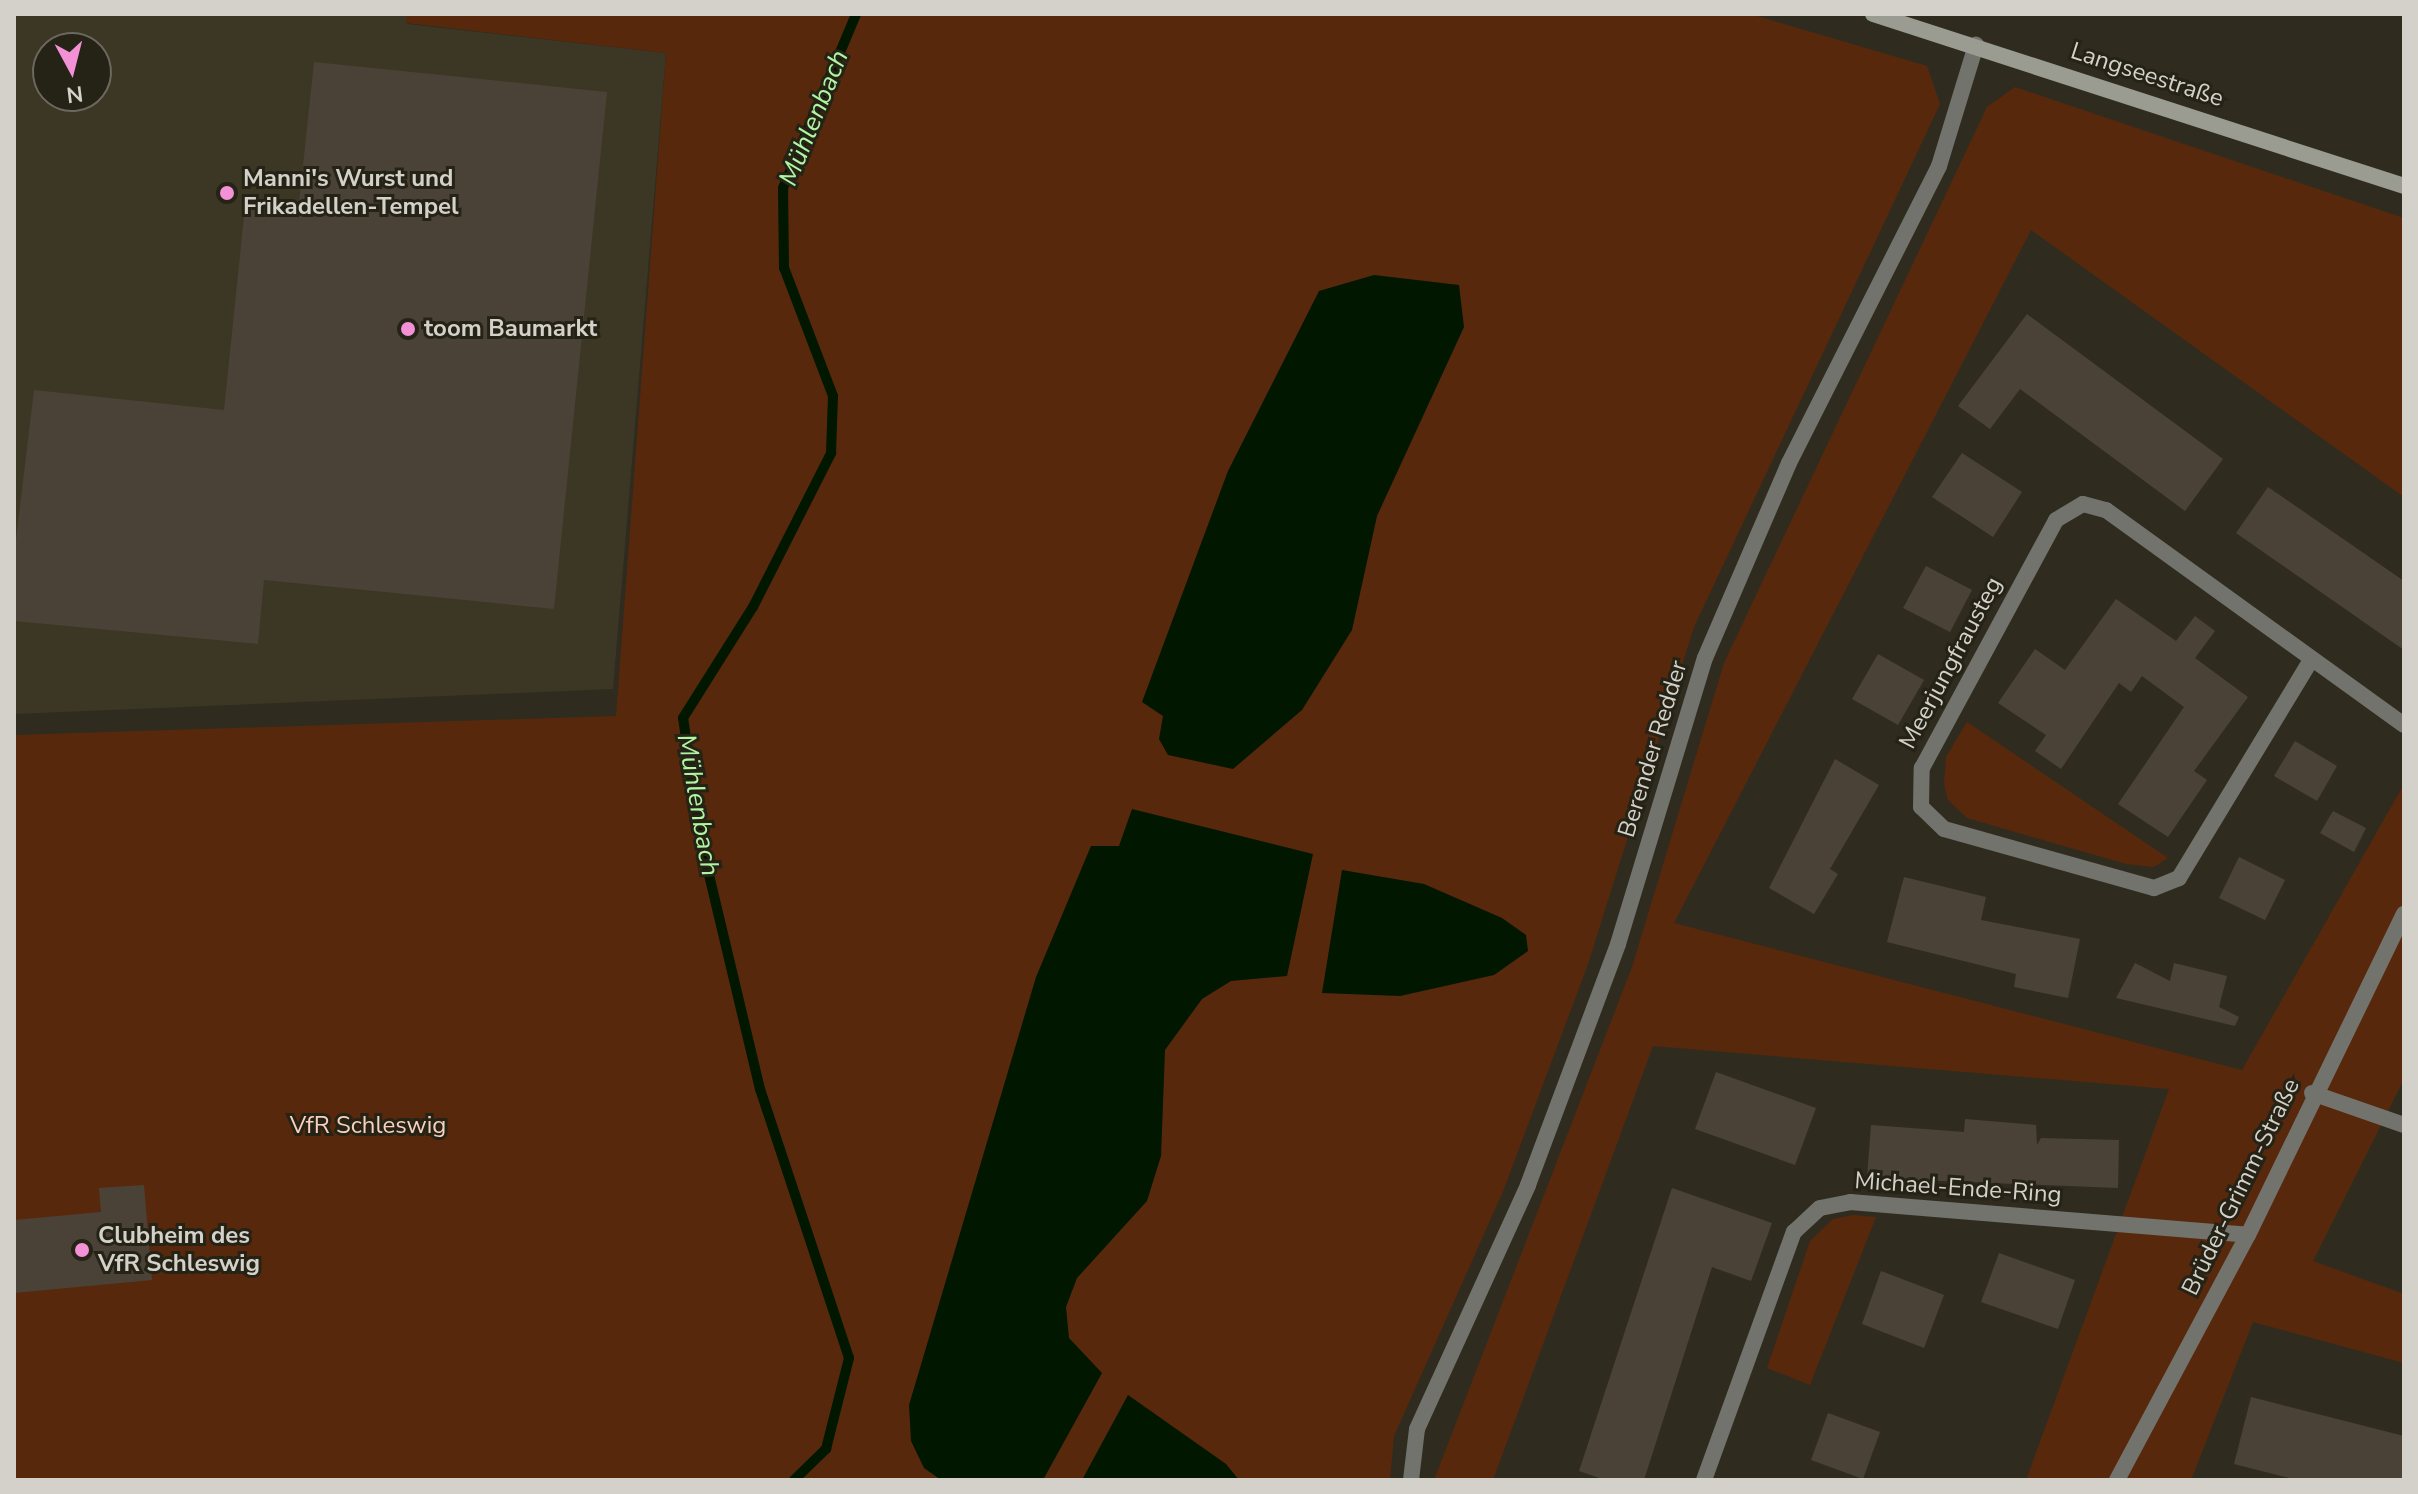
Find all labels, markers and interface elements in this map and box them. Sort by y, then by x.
north arrow [32,32,112,112]
street label: Langseestraße [2067,37,2227,113]
water label: Mühlenbach [773,46,855,190]
text: N [65,78,85,110]
place label: Manni's Wurst und Frikadellen-Tempel [243,165,459,221]
marker: Manni's Wurst und Frikadellen-Tempel [218,184,236,202]
place label: toom Baumarkt [424,315,597,343]
marker: toom Baumarkt [399,320,417,338]
street label: Meerjungfrausteg [1894,572,2008,754]
street label: Berender Redder [1612,657,1694,841]
water label: Mühlenbach [670,732,726,878]
street label: Brüder-Grimm-Straße [2176,1074,2306,1300]
park label: VfR Schleswig [290,1112,446,1140]
street label: Michael-Ende-Ring [1853,1166,2063,1210]
place label: Clubheim des VfR Schleswig [98,1222,260,1278]
marker: Clubheim des VfR Schleswig [73,1241,91,1259]

